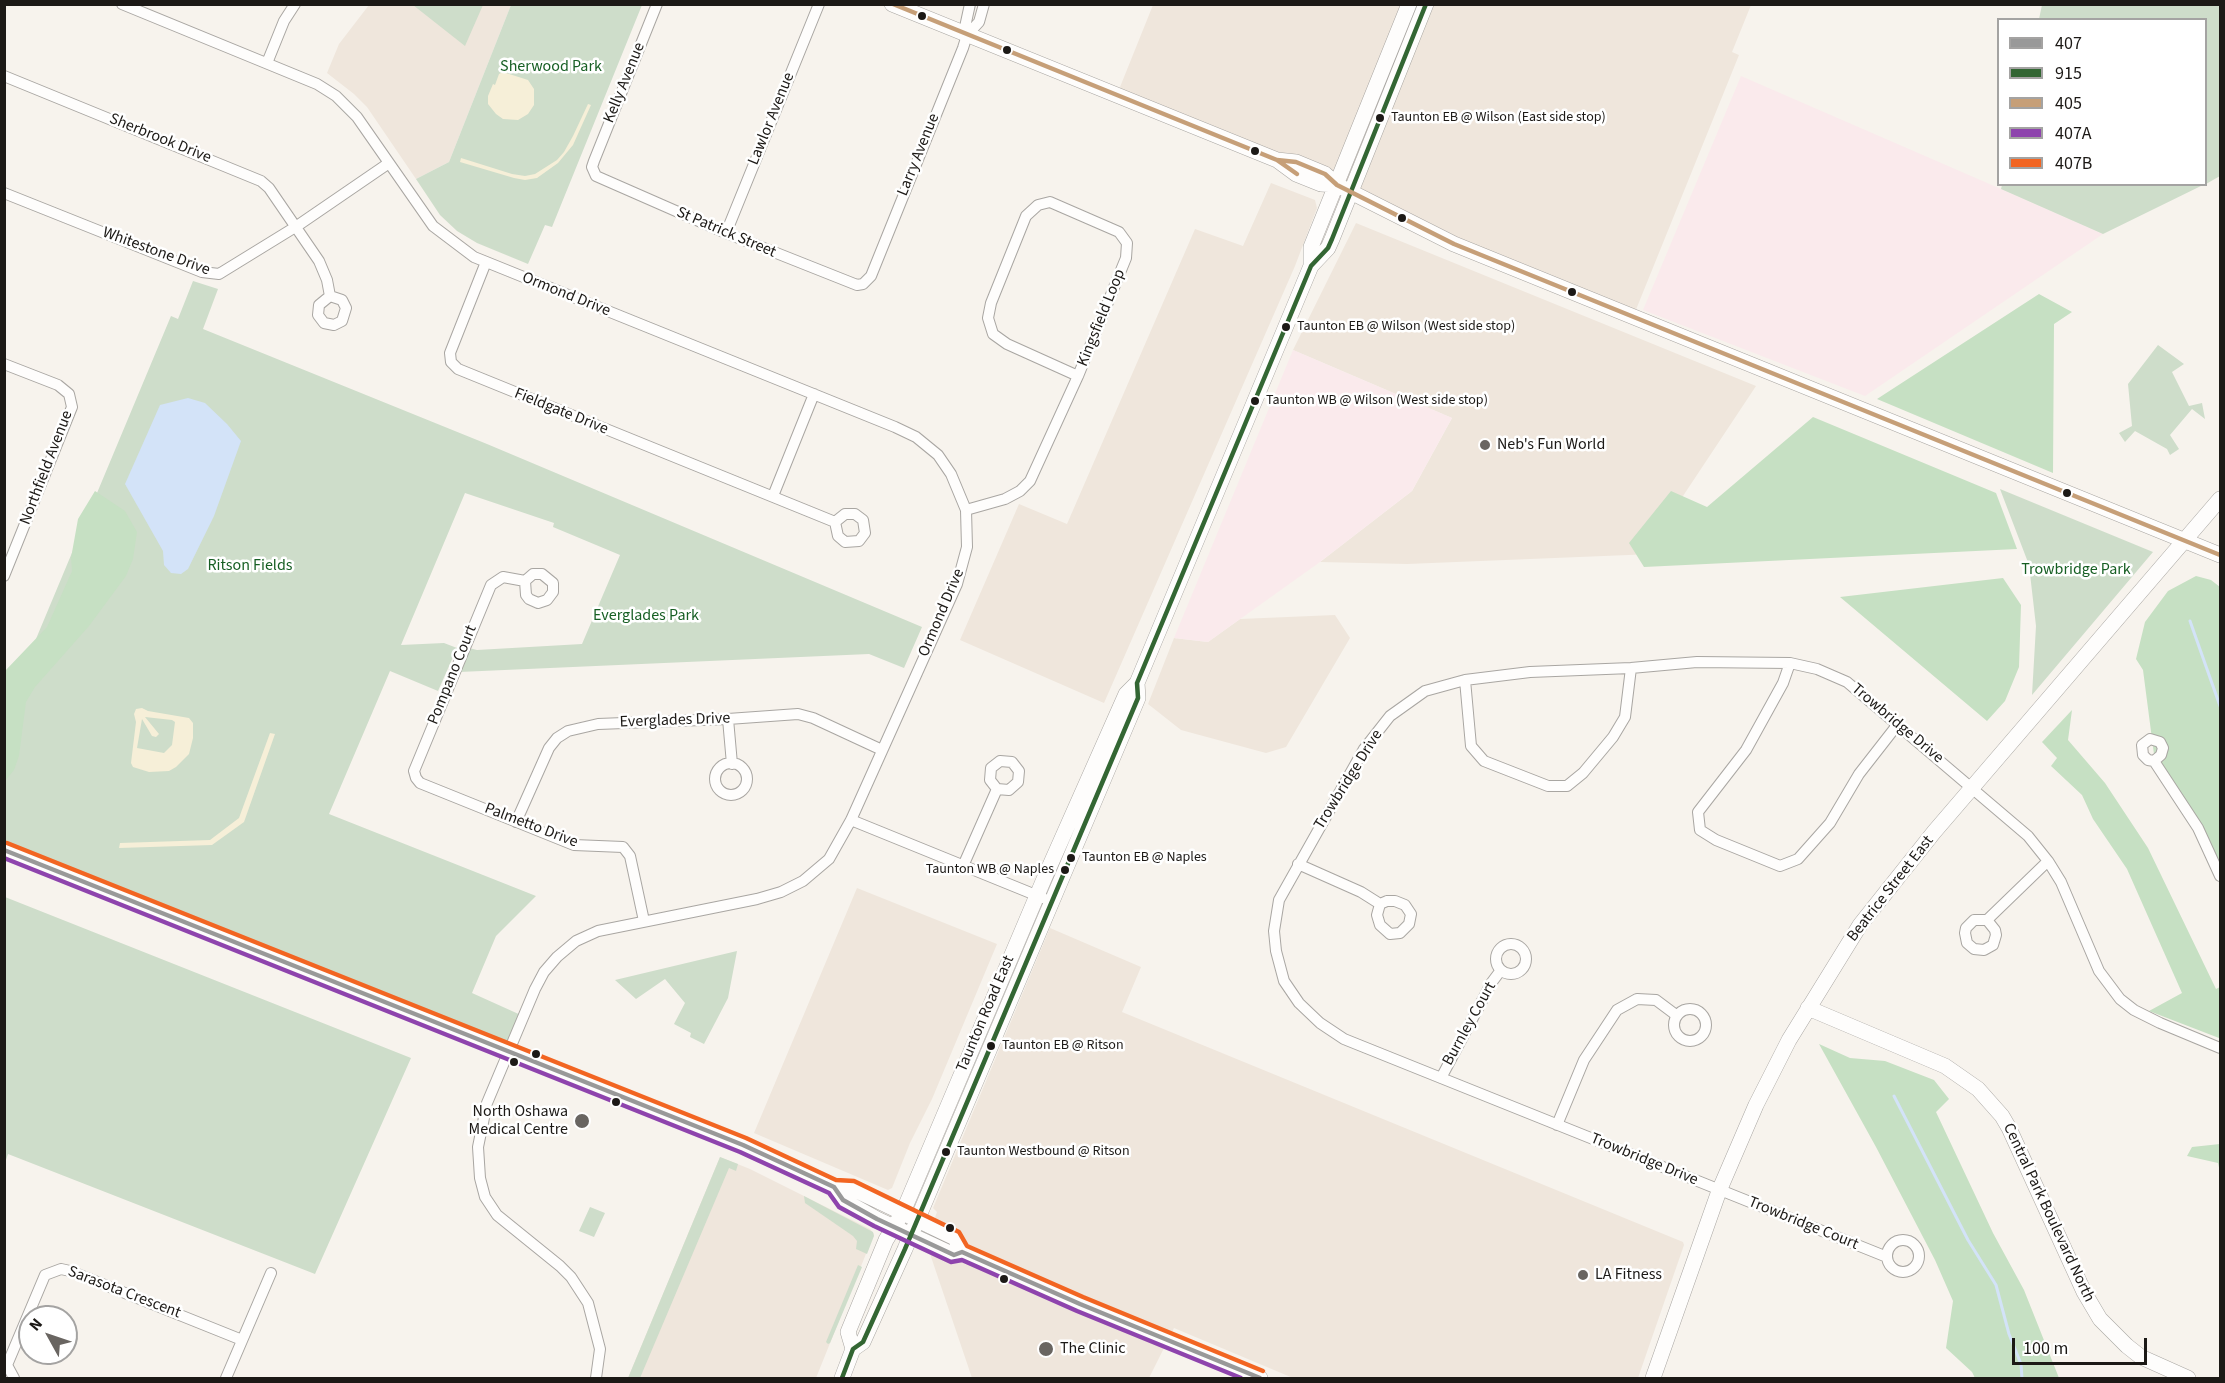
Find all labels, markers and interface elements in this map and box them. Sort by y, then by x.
unlabelled marker [916,10,928,22]
legend [1997,18,2207,186]
text: 407 [2055,31,2082,56]
street label: Kelly Avenue [600,40,650,126]
unlabelled marker [1001,44,1013,56]
park label: Sherwood Park [500,57,602,77]
text: 915 [2055,61,2082,86]
street label: Lawlor Avenue [745,70,799,168]
text: 405 [2055,91,2082,116]
street label: Sherbrook Drive [106,110,214,168]
place label: Taunton EB @ Wilson (East side stop) [1391,110,1606,126]
street label: Larry Avenue [894,111,944,199]
marker: Taunton EB @ Wilson (East side stop) [1374,112,1386,124]
text: 407A [2055,121,2092,146]
unlabelled marker [1249,145,1261,157]
text: 407B [2055,151,2092,176]
street label: St Patrick Street [673,203,779,263]
unlabelled marker [1396,212,1408,224]
street label: Whitestone Drive [100,224,212,280]
street label: Kingsfield Loop [1074,267,1130,369]
street label: Ormond Drive [519,269,613,321]
unlabelled marker [1566,286,1578,298]
place label: Taunton EB @ Wilson (West side stop) [1297,319,1515,335]
marker: Taunton EB @ Wilson (West side stop) [1280,321,1292,333]
street label: Fieldgate Drive [511,384,611,440]
place label: Taunton WB @ Wilson (West side stop) [1266,393,1488,409]
marker: Taunton WB @ Wilson (West side stop) [1249,395,1261,407]
street label: Northfield Avenue [16,408,78,528]
place label: Neb's Fun World [1497,435,1605,455]
marker: Neb's Fun World [1478,438,1492,452]
unlabelled marker [2061,487,2073,499]
park label: Ritson Fields [207,556,293,576]
park label: Trowbridge Park [2021,560,2131,580]
street label: Ormond Drive [915,566,969,660]
park label: Everglades Park [593,606,699,626]
street label: Pompano Court [424,623,482,727]
street label: Trowbridge Drive [1847,680,1947,768]
street label: Everglades Drive [619,709,731,733]
street label: Trowbridge Drive [1311,726,1387,834]
street label: Palmetto Drive [482,799,580,853]
street label: Beatrice Street East [1844,832,1938,946]
place label: Taunton EB @ Naples [1082,850,1207,866]
marker: Taunton EB @ Naples [1065,852,1077,864]
place label: Taunton WB @ Naples [926,862,1054,878]
marker: Taunton WB @ Naples [1059,864,1071,876]
street label: Taunton Road East [953,953,1019,1075]
street label: Burnley Court [1439,979,1501,1069]
place label: Taunton EB @ Ritson [1002,1038,1124,1054]
marker: Taunton EB @ Ritson [985,1040,997,1052]
unlabelled marker [530,1048,542,1060]
unlabelled marker [508,1056,520,1068]
unlabelled marker [610,1096,622,1108]
place label: North Oshawa Medical Centre [469,1102,568,1140]
marker: North Oshawa Medical Centre [573,1112,591,1130]
street label: Central Park Boulevard North [1998,1121,2098,1305]
street label: Trowbridge Drive [1587,1130,1701,1190]
place label: Taunton Westbound @ Ritson [957,1144,1130,1160]
marker: Taunton Westbound @ Ritson [940,1146,952,1158]
street label: Trowbridge Court [1745,1193,1861,1255]
unlabelled marker [944,1222,956,1234]
street label: Sarasota Crescent [65,1263,183,1323]
place label: LA Fitness [1595,1265,1662,1285]
marker: LA Fitness [1576,1268,1590,1282]
unlabelled marker [998,1273,1010,1285]
north arrow [18,1305,78,1365]
text: N [24,1314,48,1336]
scale bar [2015,1326,2150,1364]
text: 100 m [2023,1336,2068,1361]
place label: The Clinic [1060,1339,1126,1359]
marker: The Clinic [1037,1340,1055,1358]

